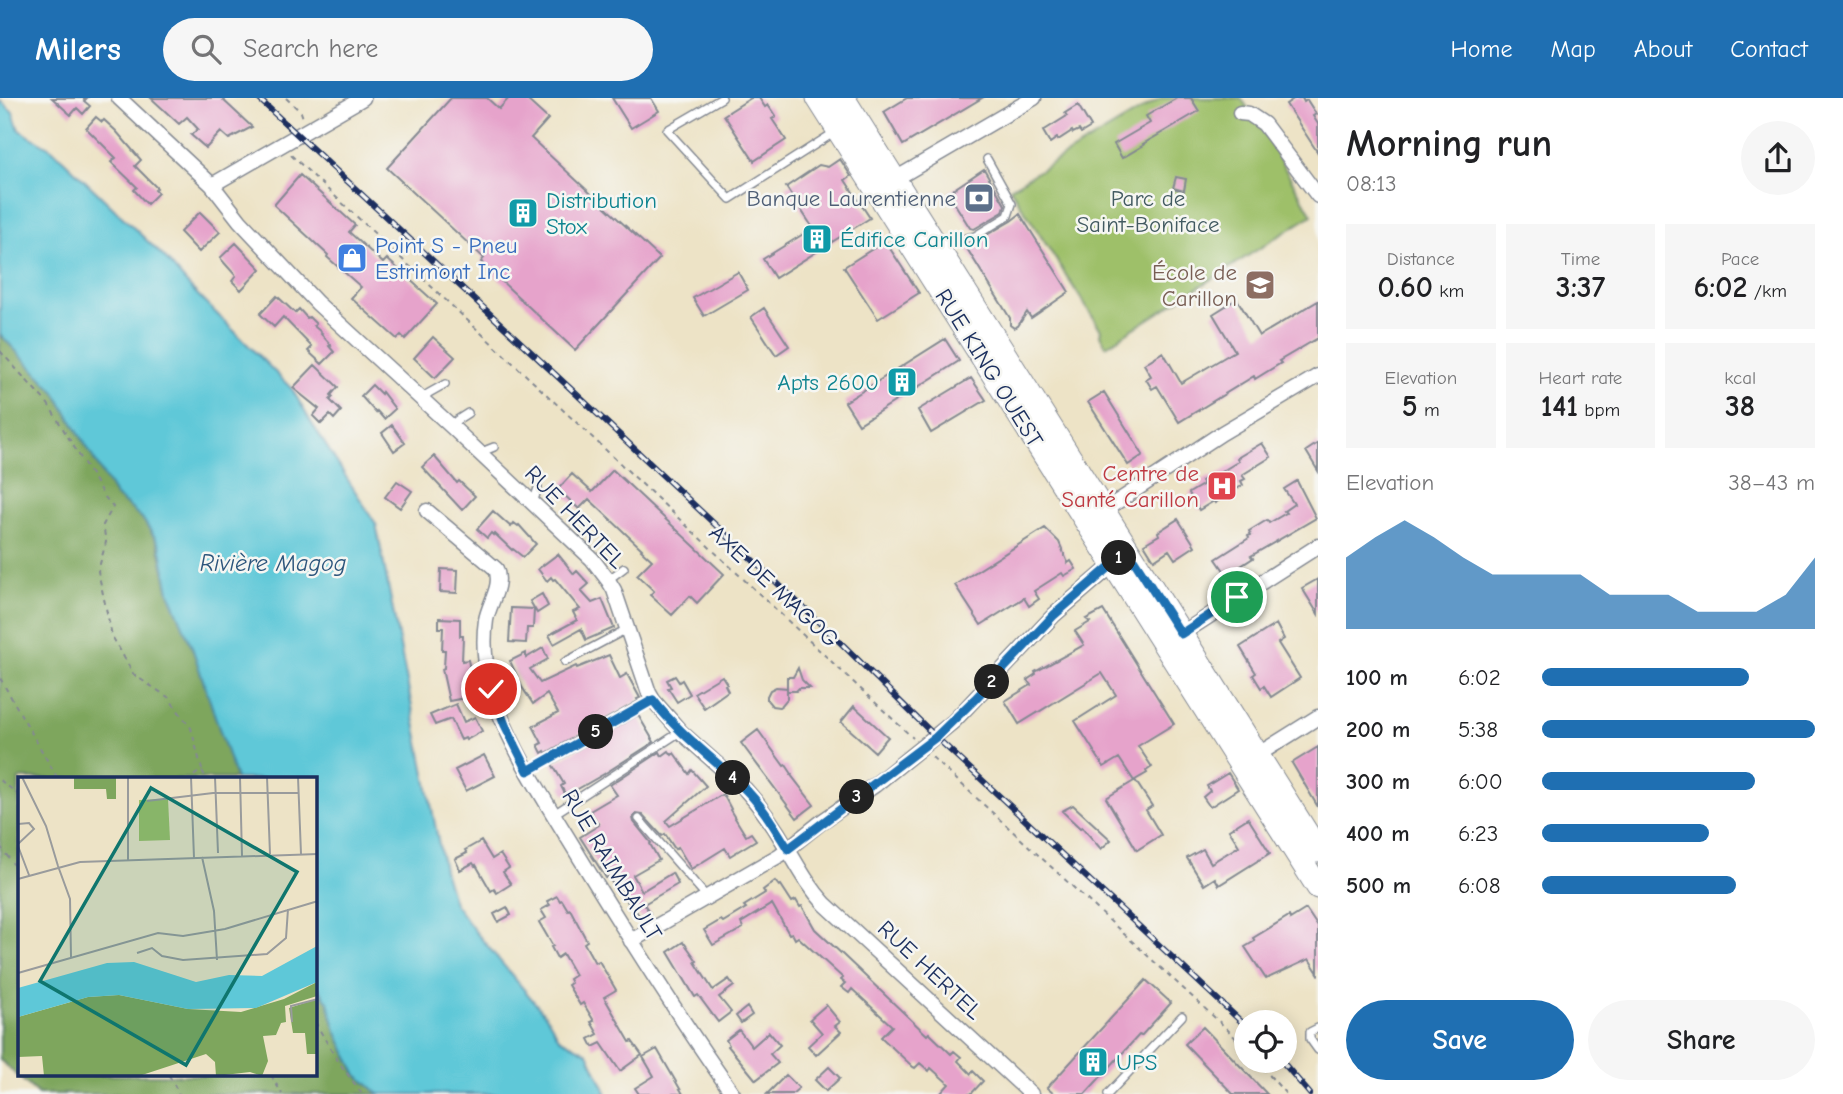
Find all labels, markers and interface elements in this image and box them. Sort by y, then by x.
search box [163,18,653,81]
text: Milers [35,30,121,68]
icon: search [187,30,225,68]
text: Search here [243,34,378,64]
text: Home [1451,35,1512,63]
text: Map [1550,35,1596,63]
text: About [1634,35,1692,63]
text: Contact [1730,35,1808,63]
button: share [1741,121,1815,195]
text: Morning run [1346,122,1552,166]
text: 08:13 [1346,170,1397,197]
bank icon: Banque Laurentienne [962,181,996,215]
place label: Banque Laurentienne [746,185,956,212]
park label: Parc de Saint-Boniface [1076,185,1220,238]
place label: Distribution Stox [546,187,657,240]
building icon: Distribution Stox [506,196,540,230]
building icon: Édifice Carillon [800,222,834,256]
place label: Édifice Carillon [840,226,989,253]
place label: Point S - Pneu Estrimont Inc [375,232,517,285]
shop icon: Point S - Pneu Estrimont Inc [335,241,369,275]
text: Distance [1387,248,1455,270]
text: Time [1561,248,1600,270]
text: Pace [1721,248,1759,270]
place label: École de Carillon [1152,259,1237,312]
school or university icon: École de Carillon [1243,268,1277,302]
text: 0.60 [1377,270,1433,305]
text: 3:37 [1556,270,1605,305]
text: 6:02 [1693,270,1747,305]
text: km [1433,280,1464,302]
text: /km [1747,280,1787,302]
street label: RUE KING OUEST [929,284,1049,452]
building icon: Apts 2600 [885,365,919,399]
text: Elevation [1384,367,1457,389]
text: Heart rate [1539,367,1622,389]
text: kcal [1724,367,1756,389]
place label: Apts 2600 [777,369,879,396]
text: 5 [1402,389,1418,424]
text: 141 [1541,389,1578,424]
text: 38 [1725,389,1755,424]
text: m [1418,399,1440,421]
text: bpm [1578,399,1620,421]
street label: RUE HERTEL [519,460,631,574]
place label: Centre de Santé Carillon [1061,460,1199,513]
hospital icon: Centre de Santé Carillon [1205,469,1239,503]
text: Elevation [1346,469,1434,496]
text: 38–43 m [1728,469,1815,496]
street label: AXE DE MAGOG [704,519,844,653]
pin: 1 [1102,540,1136,575]
text: 1 [1115,546,1122,568]
water label: Rivière Magog [200,549,346,577]
pin [1207,567,1267,627]
icon: arrive [1218,578,1256,616]
pin [461,659,521,719]
pin: 2 [974,664,1010,700]
text: 100 m [1346,664,1408,691]
text: 6:02 [1458,664,1501,691]
icon: check [472,670,510,708]
text: 2 [987,670,996,692]
pin: 5 [578,714,614,750]
text: 200 m [1346,716,1410,743]
text: 5:38 [1458,716,1498,743]
text: 5 [590,720,601,742]
pin: 4 [716,760,750,796]
text: 4 [728,766,737,788]
text: 300 m [1346,768,1410,795]
text: 6:00 [1458,768,1503,795]
inset map [18,777,317,1076]
pin: 3 [840,780,874,814]
street label: RUE RAIMBAULT [556,785,668,945]
text: 3 [852,785,861,807]
text: 400 m [1346,820,1410,847]
text: 6:23 [1458,820,1498,847]
text: 500 m [1346,872,1411,899]
text: 6:08 [1458,872,1500,899]
street label: RUE HERTEL [872,915,988,1025]
button: Save [1346,1000,1574,1080]
button: Share [1588,1000,1815,1080]
map controls [1234,1010,1297,1073]
button: locate [1234,1010,1297,1073]
building icon: UPS [1076,1045,1110,1079]
place label: UPS [1116,1049,1157,1076]

